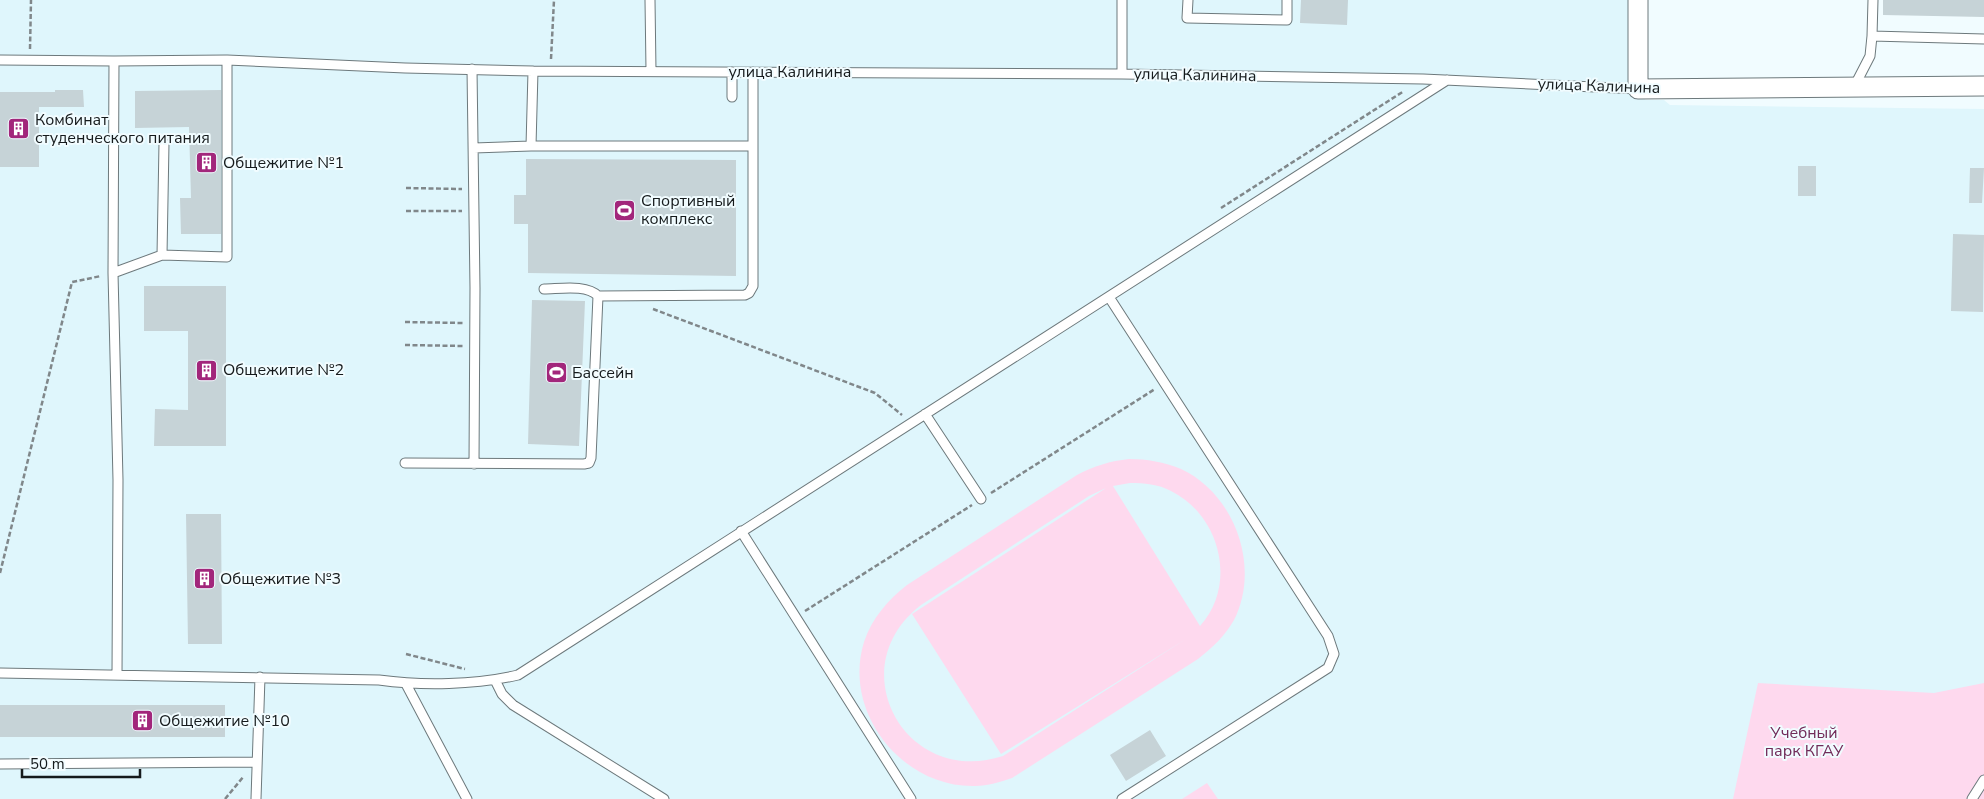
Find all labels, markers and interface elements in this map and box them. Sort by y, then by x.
street label: улица Калинина [729,61,851,83]
street label: улица Калинина [1133,63,1257,87]
street label: улица Калинина [1537,73,1661,99]
place label: Комбинат студенческого питания [35,109,210,149]
building icon: Комбинат студенческого питания [7,117,31,141]
building icon: Общежитие №1 [195,151,219,175]
place label: Общежитие №1 [223,152,344,174]
place label: Спортивный комплекс [641,190,735,230]
sports icon: Спортивный комплекс [613,198,637,222]
building icon: Общежитие №2 [195,358,219,382]
place label: Общежитие №2 [223,359,344,381]
sports icon: Бассейн [544,361,568,385]
place label: Бассейн [572,362,634,384]
building icon: Общежитие №3 [192,567,216,591]
place label: Общежитие №3 [220,568,341,590]
building icon: Общежитие №10 [131,709,155,733]
place label: Общежитие №10 [159,710,290,732]
park label: Учебный парк КГАУ [1765,722,1844,762]
scale bar [22,746,140,778]
text: 50 m [30,754,65,774]

